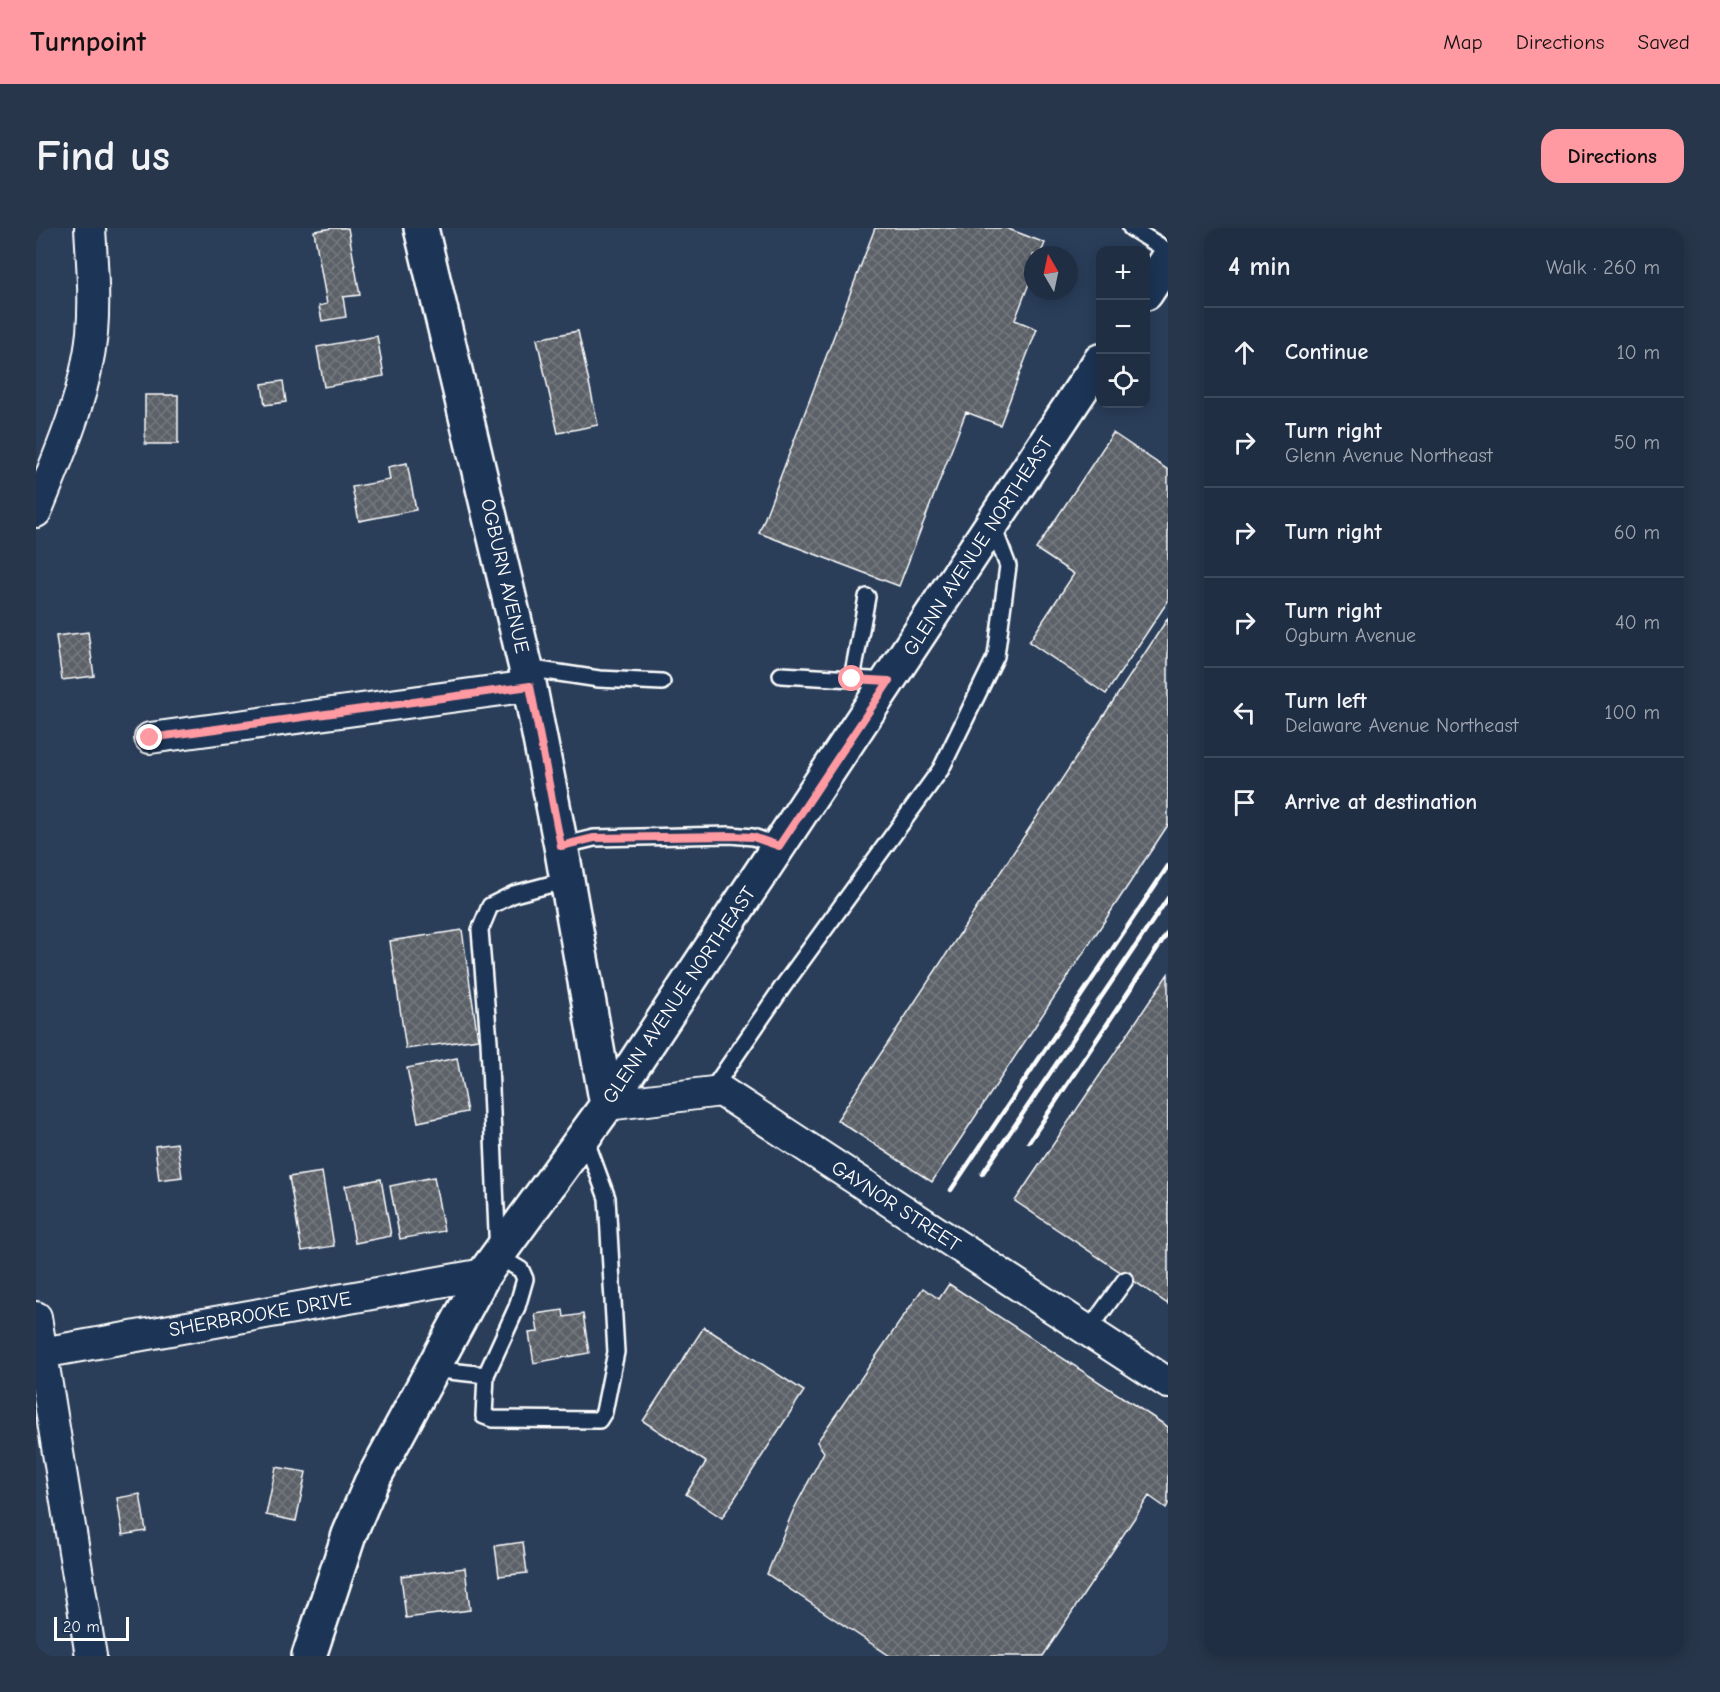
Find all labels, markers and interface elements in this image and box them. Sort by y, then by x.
text: Turnpoint [30,26,146,58]
text: Map [1443,30,1483,54]
text: Directions [1516,30,1605,54]
text: Saved [1638,30,1690,54]
button: Directions [1541,129,1684,183]
text: Find us [36,132,170,181]
north arrow [1024,246,1078,300]
map controls [1096,246,1150,408]
button: + [1096,246,1150,300]
text: 4 min [1228,252,1291,282]
text: Walk · 260 m [1546,256,1660,279]
button: − [1096,300,1150,354]
icon: ahead [1228,336,1261,369]
text: Continue [1285,339,1368,365]
text: 10 m [1617,341,1660,364]
button: locate [1096,354,1150,408]
text: Turn right [1285,418,1382,444]
icon: right [1228,426,1261,459]
text: 50 m [1614,431,1660,454]
street label: GLENN AVENUE NORTHEAST [898,432,1058,660]
text: Glenn Avenue Northeast [1285,444,1493,467]
street label: OGBURN AVENUE [476,497,534,655]
icon: right [1228,516,1261,549]
text: Turn right [1285,519,1382,545]
text: 60 m [1614,521,1660,544]
text: Turn right [1285,598,1382,624]
icon: right [1228,606,1261,639]
text: 40 m [1615,611,1660,634]
text: Ogburn Avenue [1285,624,1416,647]
route start [838,665,864,691]
text: Turn left [1285,688,1367,714]
icon: left [1228,696,1261,729]
text: 100 m [1605,701,1660,724]
text: Delaware Avenue Northeast [1285,714,1519,737]
route end [136,724,162,750]
icon: arrive [1228,786,1261,819]
text: Arrive at destination [1285,789,1477,815]
street label: GLENN AVENUE NORTHEAST [598,882,761,1108]
street label: GAYNOR STREET [827,1156,965,1257]
street label: SHERBROOKE DRIVE [167,1287,353,1341]
scale bar [54,1614,129,1642]
text: 20 m [63,1618,100,1636]

